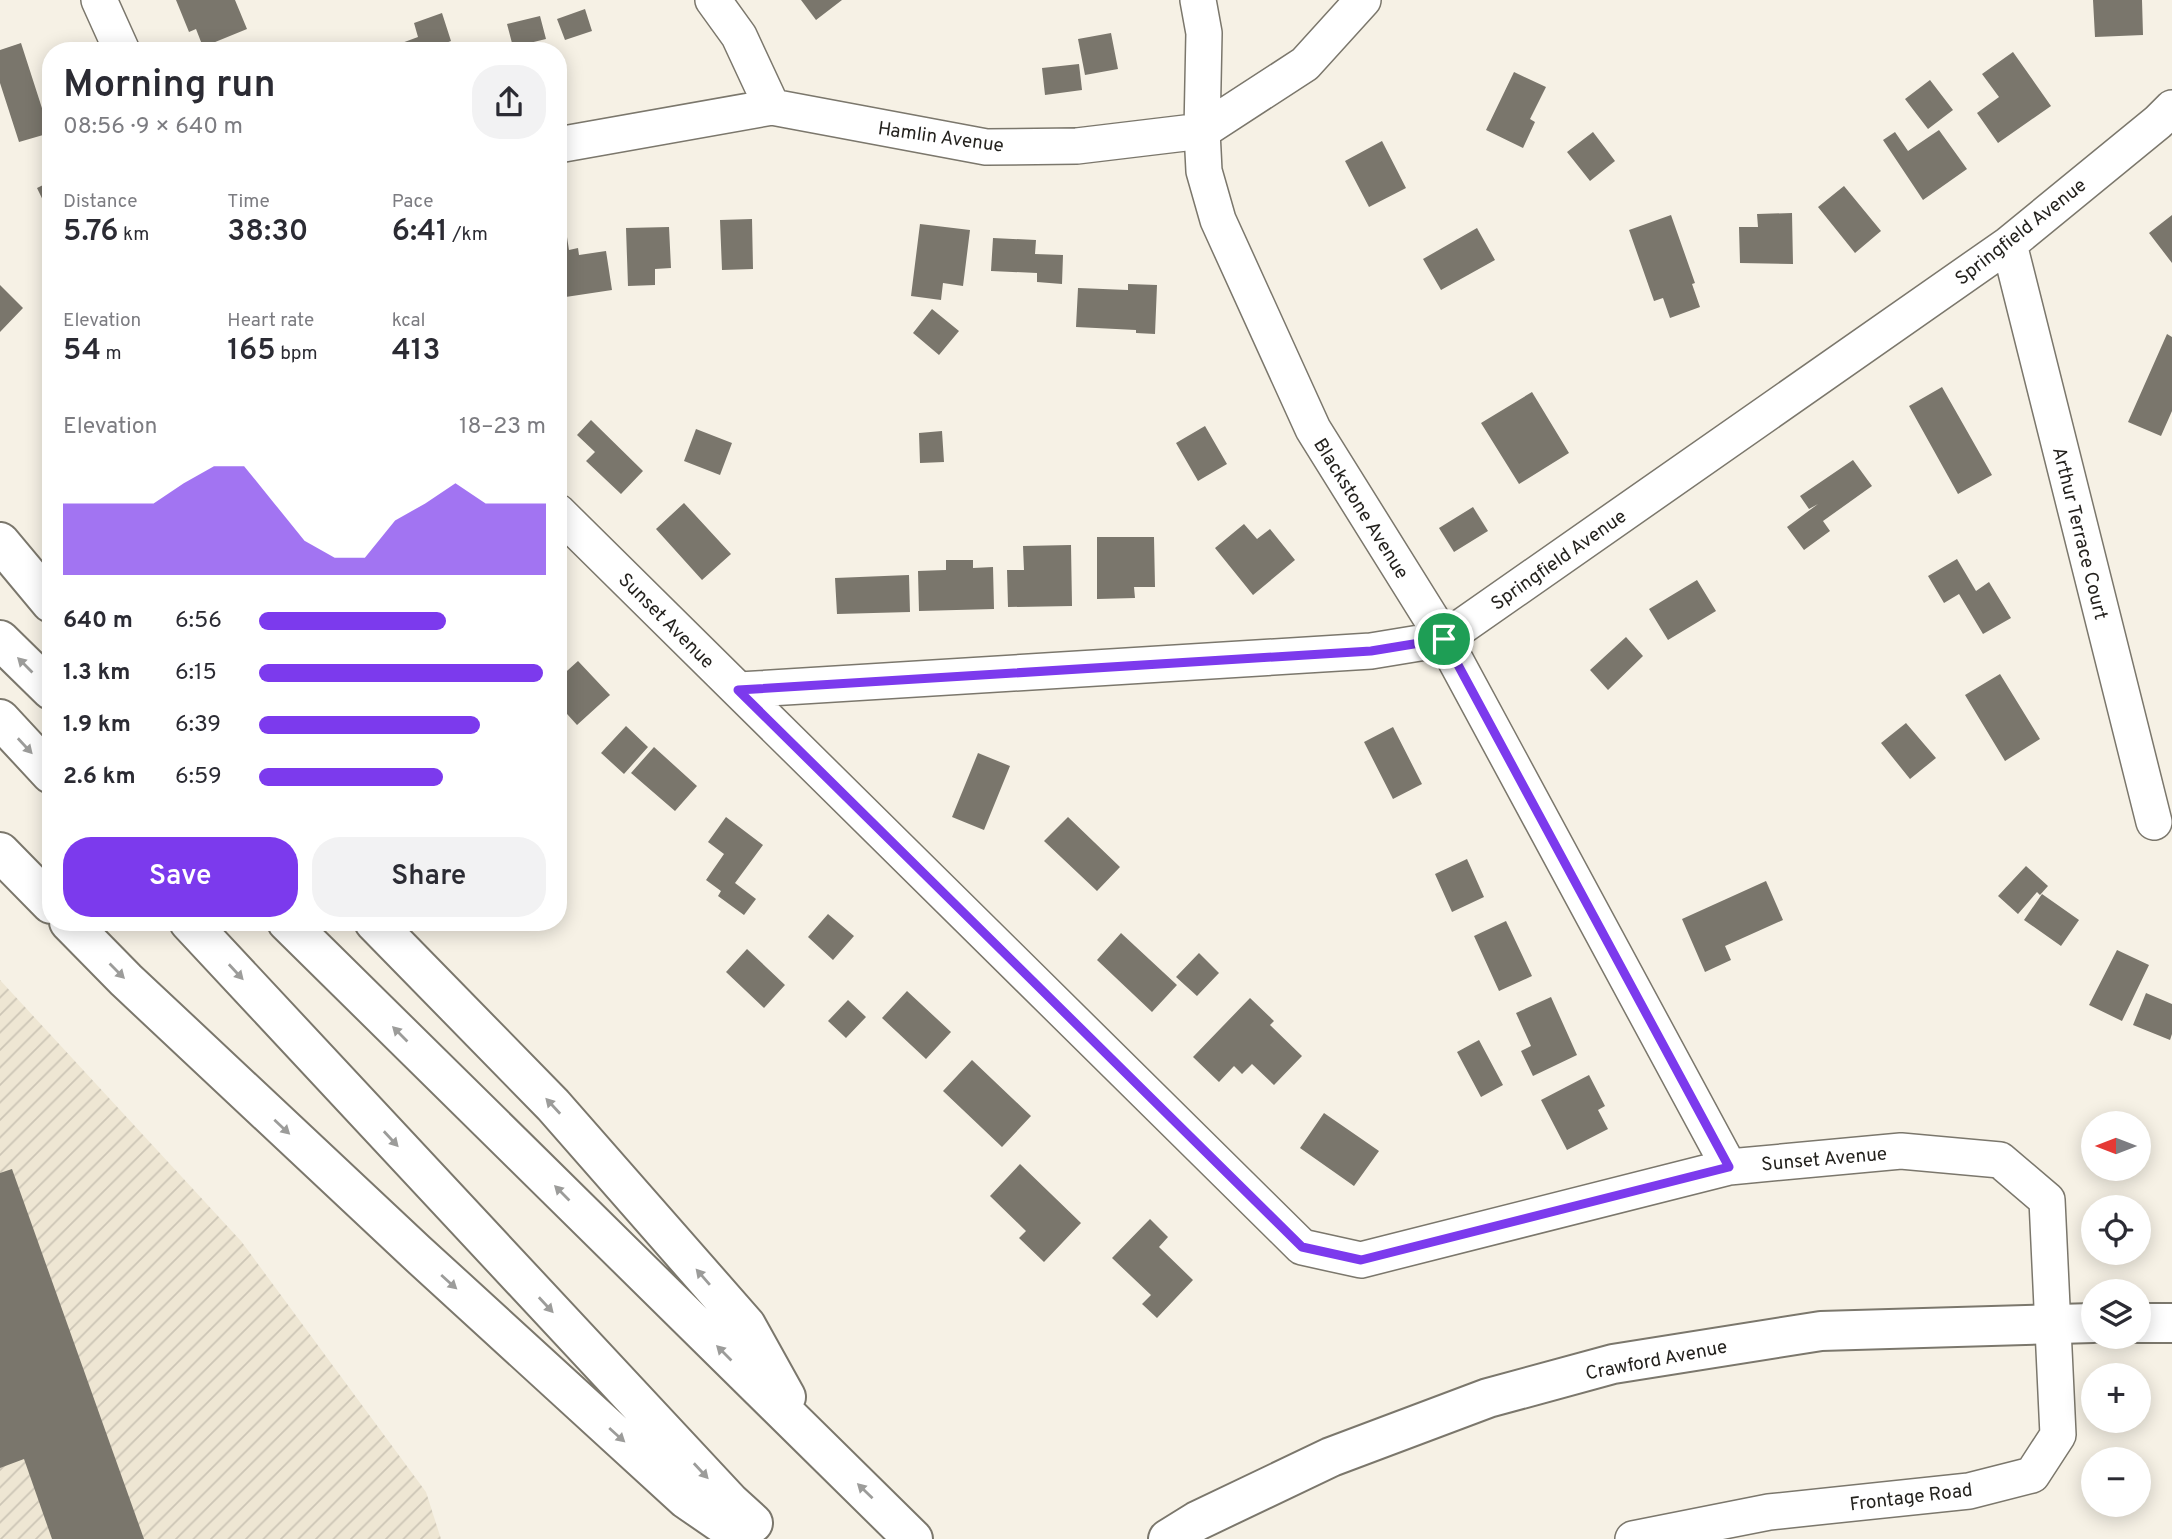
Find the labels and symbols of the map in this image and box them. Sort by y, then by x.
street label: Hamlin Avenue [876,117,1005,159]
street label: Springfield Avenue [1951,174,2092,291]
street label: Blackstone Avenue [1307,434,1413,584]
street label: Arthur Terrace Court [2046,445,2112,622]
street label: Springfield Avenue [1487,505,1632,616]
street label: Sunset Avenue [613,568,719,674]
pin [1414,609,1474,669]
one-way arrow [17,656,34,673]
one-way arrow [17,737,33,754]
one-way arrow [108,962,124,979]
one-way arrow [228,963,244,981]
one-way arrow [392,1026,409,1042]
one-way arrow [545,1098,561,1115]
north arrow [2081,1111,2151,1181]
one-way arrow [274,1118,291,1135]
one-way arrow [383,1130,399,1147]
street label: Sunset Avenue [1760,1143,1888,1177]
one-way arrow [554,1186,571,1202]
one-way arrow [696,1268,711,1285]
one-way arrow [440,1274,458,1290]
one-way arrow [538,1296,554,1313]
street label: Crawford Avenue [1583,1335,1729,1386]
one-way arrow [716,1345,732,1361]
one-way arrow [608,1427,625,1443]
one-way arrow [693,1462,709,1479]
street label: Frontage Road [1848,1479,1974,1517]
one-way arrow [856,1483,873,1500]

